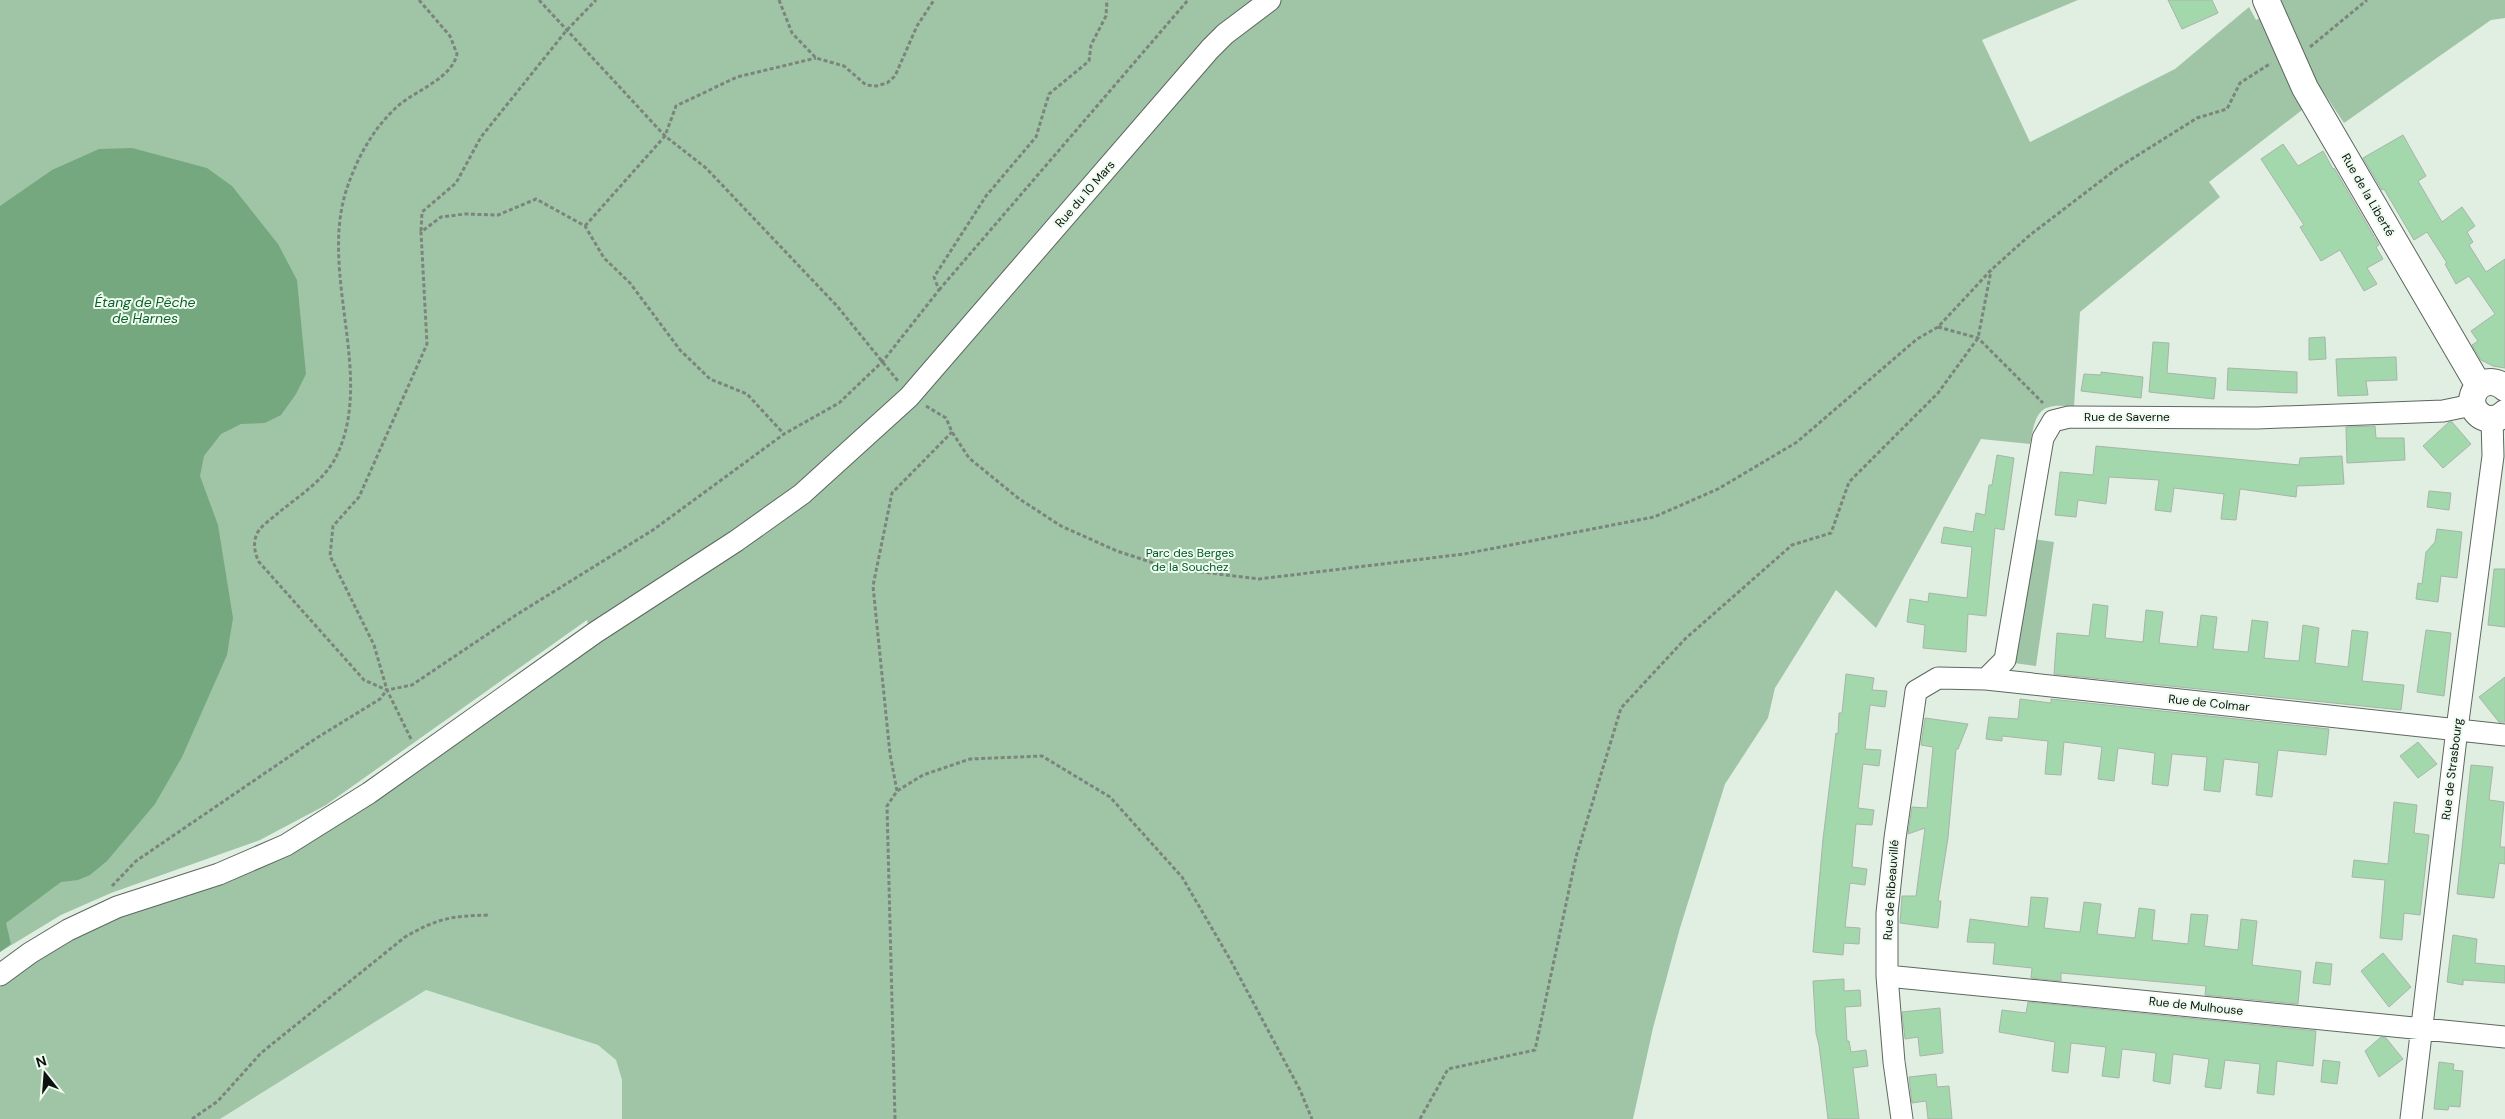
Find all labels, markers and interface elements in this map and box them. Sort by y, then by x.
street label: Rue de la Liberté [2338,151,2398,240]
street label: Rue du 10 Mars [1051,157,1119,231]
water label: Étang de Pêche de Harnes [94,293,196,327]
street label: Rue de Saverne [2084,409,2170,425]
park label: Parc des Berges de la Souchez [1146,545,1234,575]
street label: Rue de Colmar [2168,691,2251,715]
street label: Rue de Strasbourg [2438,717,2466,821]
street label: Rue de Ribeauvillé [1880,839,1903,941]
street label: Rue de Mulhouse [2148,993,2244,1019]
north arrow [20,1049,70,1099]
text: N [34,1051,49,1072]

